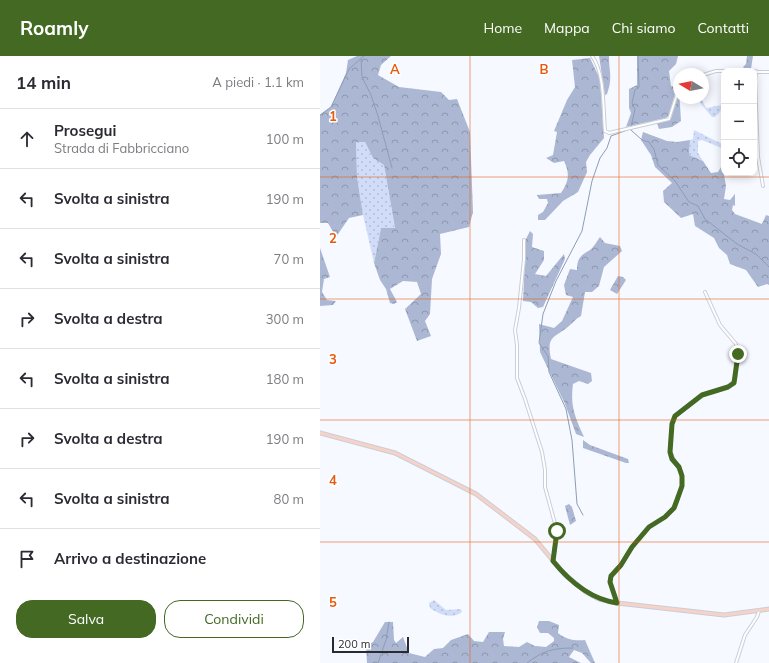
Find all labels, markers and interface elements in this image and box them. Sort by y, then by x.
text: Roamly [20,16,88,40]
text: Home [483,19,522,37]
text: Mappa [544,19,590,37]
text: Chi siamo [612,19,675,37]
text: Contatti [697,19,749,37]
text: A [390,61,400,77]
text: B [540,61,549,77]
north arrow [673,68,709,104]
map controls [721,68,757,176]
button: + [721,68,757,104]
text: 14 min [16,72,71,93]
text: A piedi · 1.1 km [212,74,304,90]
button: − [721,104,757,140]
text: 1 [329,108,337,124]
text: Prosegui [54,121,116,140]
icon: ahead [16,128,38,150]
text: 100 m [266,131,304,147]
text: Strada di Fabbricciano [54,140,189,156]
button: locate [721,140,757,176]
icon: left [16,188,38,210]
text: Svolta a sinistra [54,189,170,208]
text: 190 m [266,191,304,207]
text: 2 [329,230,337,246]
icon: left [16,248,38,270]
text: Svolta a sinistra [54,249,170,268]
text: 70 m [274,251,304,267]
icon: right [16,308,38,330]
text: Svolta a destra [54,309,163,328]
text: 300 m [266,311,304,327]
route end [729,345,747,363]
text: 3 [329,351,337,367]
icon: left [16,368,38,390]
text: Svolta a sinistra [54,369,170,388]
text: 180 m [266,371,304,387]
icon: right [16,428,38,450]
text: Svolta a destra [54,429,163,448]
text: 190 m [266,431,304,447]
text: 4 [329,472,337,488]
icon: left [16,488,38,510]
text: Svolta a sinistra [54,489,170,508]
text: 80 m [274,491,304,507]
route start [548,522,566,540]
icon: arrive [16,548,38,570]
text: Arrivo a destinazione [54,549,206,568]
text: 5 [329,594,337,610]
button: Salva [16,600,156,638]
button: Condividi [164,600,304,638]
scale bar [332,635,409,654]
text: 200 m [338,637,370,651]

